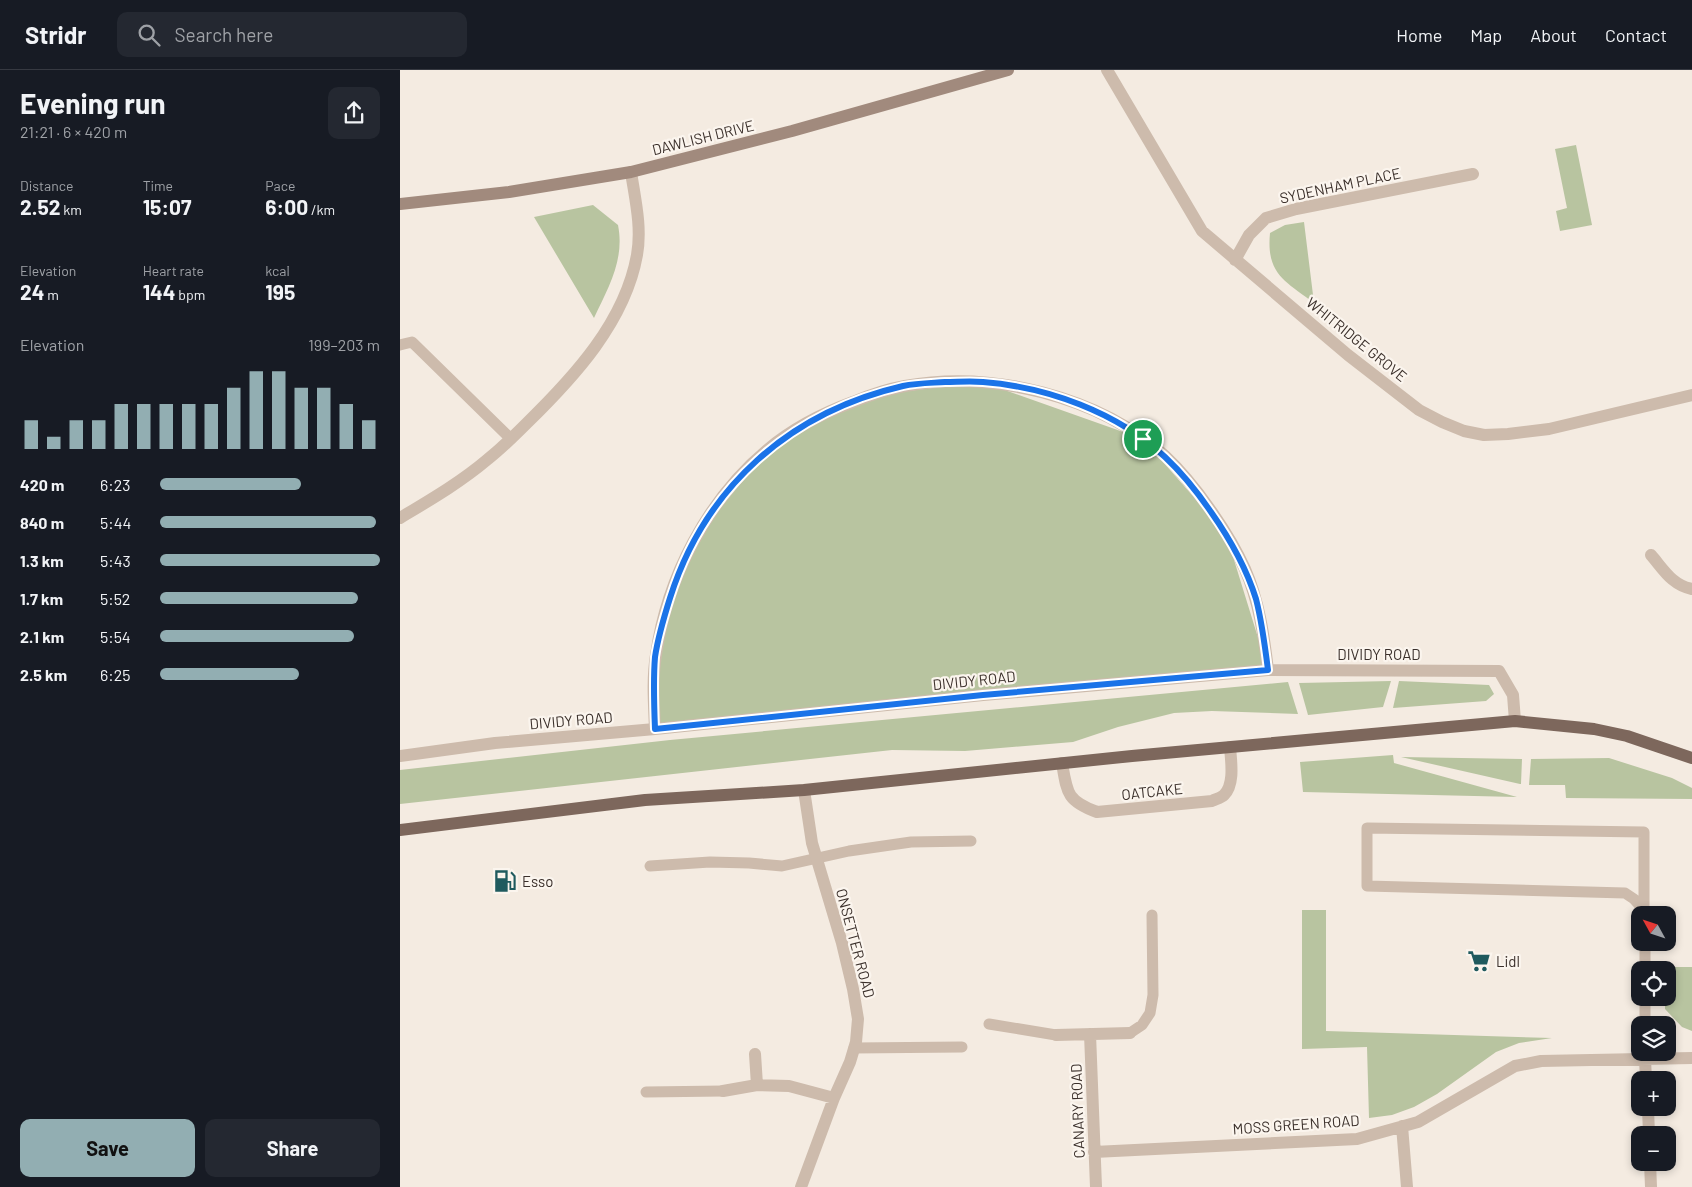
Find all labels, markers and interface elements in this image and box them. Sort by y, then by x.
search box [117,12,467,57]
text: Stridr [25,20,87,49]
icon: search [135,21,163,49]
text: Search here [175,23,273,46]
text: Home [1396,24,1442,46]
text: Map [1470,24,1502,46]
text: About [1530,24,1577,46]
text: Contact [1605,24,1667,46]
text: Evening run [20,86,166,120]
button: share [328,87,380,139]
street label: DAWLISH DRIVE [650,116,756,158]
text: 21:21 · 6 × 420 m [20,122,127,141]
street label: SYDENHAM PLACE [1278,163,1402,207]
text: Distance [20,177,73,194]
text: Time [143,177,173,194]
text: Pace [265,177,295,194]
text: 2.52 [20,194,61,219]
text: 15:07 [143,194,191,219]
text: 6:00 [265,194,308,219]
text: km [61,201,82,218]
text: /km [308,201,335,218]
text: Elevation [20,262,76,279]
text: Heart rate [143,262,204,279]
text: kcal [265,262,290,279]
text: 24 [20,279,44,304]
text: 144 [143,279,176,304]
text: 195 [265,279,295,304]
text: m [44,286,59,303]
text: bpm [176,286,205,303]
street label: WHITRIDGE GROVE [1303,293,1411,385]
text: Elevation [20,335,84,354]
text: 199–203 m [308,335,380,354]
pin [1122,418,1164,460]
icon: arrive [1129,425,1157,453]
text: 420 m [20,475,64,494]
text: 6:23 [100,475,130,494]
text: 840 m [20,513,64,532]
text: 5:44 [100,513,131,532]
text: 1.3 km [20,551,64,570]
text: 5:43 [100,551,131,570]
text: 1.7 km [20,589,63,608]
text: 5:52 [100,589,130,608]
text: 2.1 km [20,627,64,646]
text: 5:54 [100,627,131,646]
street label: DIVIDY ROAD [1337,645,1421,663]
text: 2.5 km [20,665,67,684]
text: 6:25 [100,665,130,684]
street label: DIVIDY ROAD [932,667,1016,693]
street label: DIVIDY ROAD [529,707,613,733]
street label: OATCAKE [1120,779,1184,803]
fuel station icon: Esso [492,868,518,894]
place label: Esso [522,872,553,890]
street label: ONSETTER ROAD [833,886,879,1000]
north arrow [1631,906,1676,951]
map controls [1631,906,1676,1171]
supermarket icon: Lidl [1466,948,1492,974]
place label: Lidl [1496,952,1520,970]
button: locate [1631,961,1676,1006]
button: layers [1631,1016,1676,1061]
street label: CANARY ROAD [1066,1063,1088,1159]
button: + [1631,1071,1676,1116]
street label: MOSS GREEN ROAD [1232,1111,1360,1137]
button: Save [20,1119,195,1177]
button: Share [205,1119,380,1177]
button: − [1631,1126,1676,1171]

